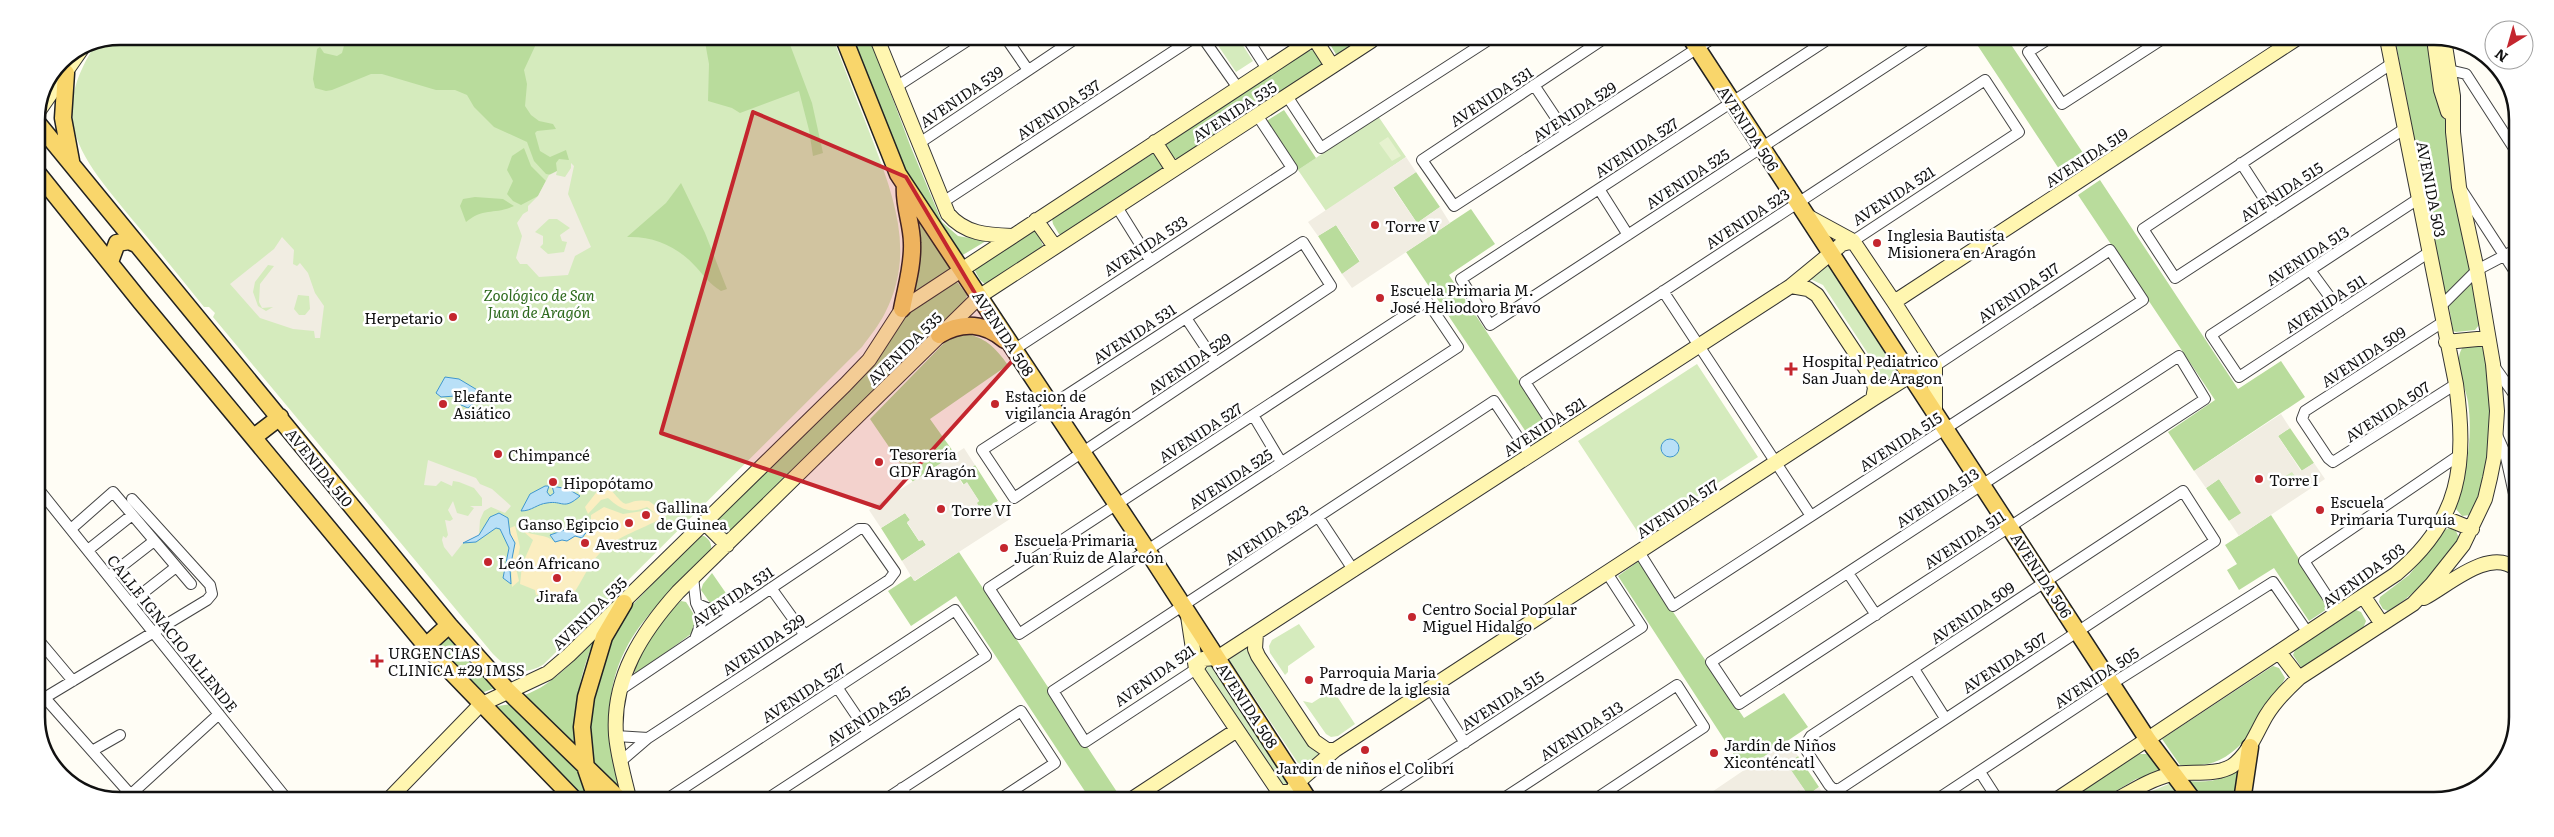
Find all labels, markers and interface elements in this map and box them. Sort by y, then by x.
north arrow [2484,20,2534,70]
text: N [2490,45,2511,68]
street label: AVENIDA 539 [914,59,1008,133]
street label: AVENIDA 531 [1445,60,1537,132]
street label: AVENIDA 537 [1011,73,1105,145]
street label: AVENIDA 535 [1187,75,1281,147]
street label: AVENIDA 529 [1527,75,1621,147]
street label: AVENIDA 506 [1713,81,1785,175]
street label: AVENIDA 527 [1589,111,1683,183]
street label: AVENIDA 519 [2040,121,2132,193]
street label: AVENIDA 503 [2411,139,2453,239]
street label: AVENIDA 525 [1640,142,1734,214]
street label: AVENIDA 515 [2235,155,2327,226]
street label: AVENIDA 521 [1847,160,1939,230]
street label: AVENIDA 523 [1700,182,1794,254]
street label: AVENIDA 533 [1098,209,1192,281]
place label: Torre V [1385,214,1440,237]
marker: Torre V [1369,219,1381,231]
street label: AVENIDA 513 [2261,219,2353,291]
place label: Inglesia Bautista Misionera en Aragón [1887,223,2036,263]
marker: Inglesia Bautista Misionera en Aragón [1871,237,1883,249]
street label: AVENIDA 517 [1972,256,2064,328]
street label: AVENIDA 511 [2280,268,2370,338]
place label: Escuela Primaria M. José Heliodoro Bravo [1390,278,1541,318]
park label: Zoológico de San Juan de Aragón [483,283,595,323]
street label: AVENIDA 508 [968,286,1040,380]
marker: Escuela Primaria M. José Heliodoro Bravo [1374,292,1386,304]
street label: AVENIDA 531 [1088,297,1180,369]
place label: Herpetario [364,306,443,329]
street label: AVENIDA 535 [861,306,947,390]
marker: Herpetario [447,311,459,323]
street label: AVENIDA 509 [2316,320,2410,392]
street label: AVENIDA 529 [1143,326,1235,399]
place label: Hospital Pediatrico San Juan de Aragon [1802,349,1942,389]
marker: Hospital Pediatrico San Juan de Aragon [1784,362,1798,376]
street label: AVENIDA 507 [2340,375,2434,447]
place label: Elefante Asiático [453,384,512,424]
place label: Estacion de vigilancia Aragón [1005,384,1131,424]
street label: AVENIDA 521 [1498,391,1590,461]
street label: AVENIDA 527 [1153,396,1247,468]
marker: Elefante Asiático [437,398,449,410]
marker: Estacion de vigilancia Aragón [989,398,1001,410]
street label: AVENIDA 515 [1854,405,1946,476]
street label: AVENIDA 510 [281,423,359,512]
place label: Tesorería GDF Aragón [889,442,977,482]
street label: AVENIDA 525 [1183,442,1277,514]
place label: Chimpancé [508,443,590,466]
marker: Chimpancé [492,448,504,460]
marker: Tesorería GDF Aragón [873,456,885,468]
street label: AVENIDA 513 [1891,461,1983,533]
place label: Torre I [2269,468,2319,491]
place label: Hipopótamo [563,471,654,494]
street label: AVENIDA 517 [1631,472,1723,543]
marker: Torre I [2253,473,2265,485]
marker: Hipopótamo [547,476,559,488]
place label: Escuela Primaria Turquía [2330,490,2456,530]
place label: Gallina de Guinea [656,495,728,535]
place label: Torre VI [951,498,1012,521]
street label: AVENIDA 523 [1219,498,1313,570]
marker: Torre VI [935,503,947,515]
street label: AVENIDA 511 [1919,504,2009,574]
marker: Escuela Primaria Turquía [2314,504,2326,516]
marker: Gallina de Guinea [640,509,652,521]
place label: Ganso Egipcio [518,512,619,535]
marker: Ganso Egipcio [623,517,635,529]
place label: Escuela Primaria Juan Ruiz de Alarcón [1014,528,1164,568]
street label: AVENIDA 506 [2006,528,2078,622]
place label: Avestruz [595,532,657,555]
marker: Avestruz [579,537,591,549]
street label: AVENIDA 503 [2317,537,2409,613]
marker: Escuela Primaria Juan Ruiz de Alarcón [998,542,1010,554]
street label: CALLE IGNACIO ALLENDE [102,549,244,717]
place label: León Africano [498,551,600,574]
marker: León Africano [482,556,494,568]
street label: AVENIDA 531 [686,560,778,632]
street label: AVENIDA 535 [546,571,632,655]
marker: Jirafa [551,572,563,584]
street label: AVENIDA 509 [1925,575,2019,649]
place label: Jirafa [536,584,579,607]
place label: Centro Social Popular Miguel Hidalgo [1422,597,1577,637]
street label: AVENIDA 529 [717,607,809,680]
marker: Centro Social Popular Miguel Hidalgo [1406,611,1418,623]
street label: AVENIDA 507 [1957,626,2051,698]
street label: AVENIDA 521 [1109,638,1199,712]
place label: URGENCIAS CLINICA #29 IMSS [388,641,525,681]
street label: AVENIDA 505 [2049,641,2143,713]
marker: URGENCIAS CLINICA #29 IMSS [370,654,384,668]
street label: AVENIDA 527 [756,656,850,728]
street label: AVENIDA 508 [1212,658,1284,752]
place label: Parroquia Maria Madre de la iglesia [1319,660,1451,700]
street label: AVENIDA 515 [1456,664,1548,735]
marker: Parroquia Maria Madre de la iglesia [1303,674,1315,686]
street label: AVENIDA 525 [821,679,915,751]
street label: AVENIDA 513 [1535,694,1627,766]
place label: Jardín de Niños Xiconténcatl [1724,733,1836,773]
marker: Jardin de niños el Colibrí [1359,744,1371,756]
marker: Jardín de Niños Xiconténcatl [1708,747,1720,759]
place label: Jardin de niños el Colibrí [1276,756,1454,779]

